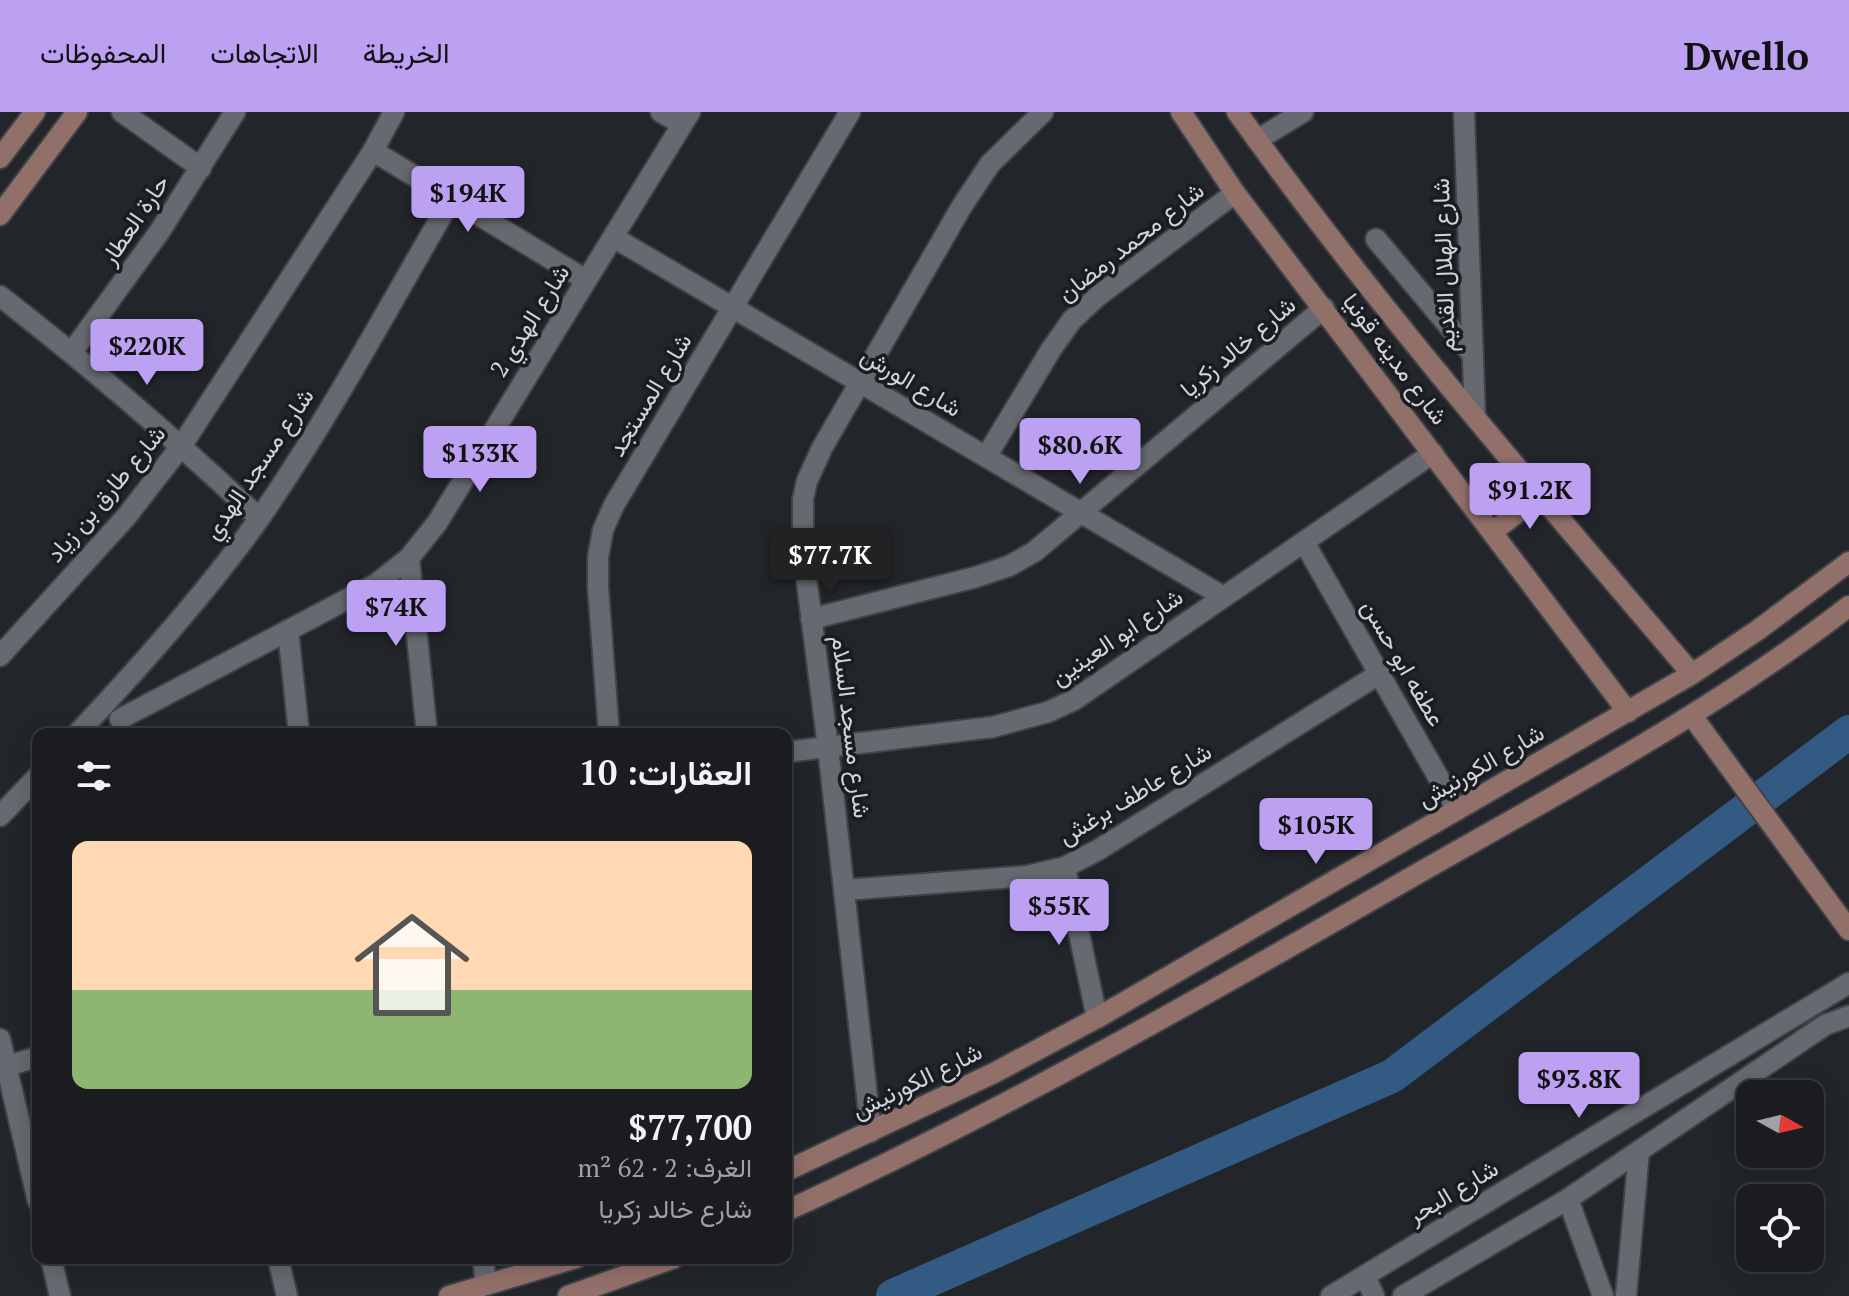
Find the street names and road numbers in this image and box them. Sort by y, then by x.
street label: حارة العطار [92,168,176,272]
street label: شارع محمد رمضان [1050,174,1211,309]
street label: شارع الهلال القديم [1424,177,1463,353]
street label: شارع الهدي 2 [482,258,580,385]
street label: شارع مدينه قونيا [1335,286,1456,431]
street label: شارع خالد زكريا [1173,288,1303,405]
street label: شارع المستجد [600,327,699,463]
street label: شارع الورش [855,339,968,425]
street label: شارع مسجد الهدي [196,381,324,548]
street label: شارع طارق بن زياد [38,418,173,569]
street label: شارع ابو العينين [1044,580,1189,693]
street label: عطفه ابو حسن [1355,593,1453,732]
street label: شارع مسجد السلام [824,634,879,820]
street label: شارع الكورنيش [1411,716,1550,815]
street label: شارع عاطف برغش [1052,735,1218,852]
street label: شارع الكورنيش [846,1035,988,1126]
street label: شارع البحر [1400,1152,1504,1232]

